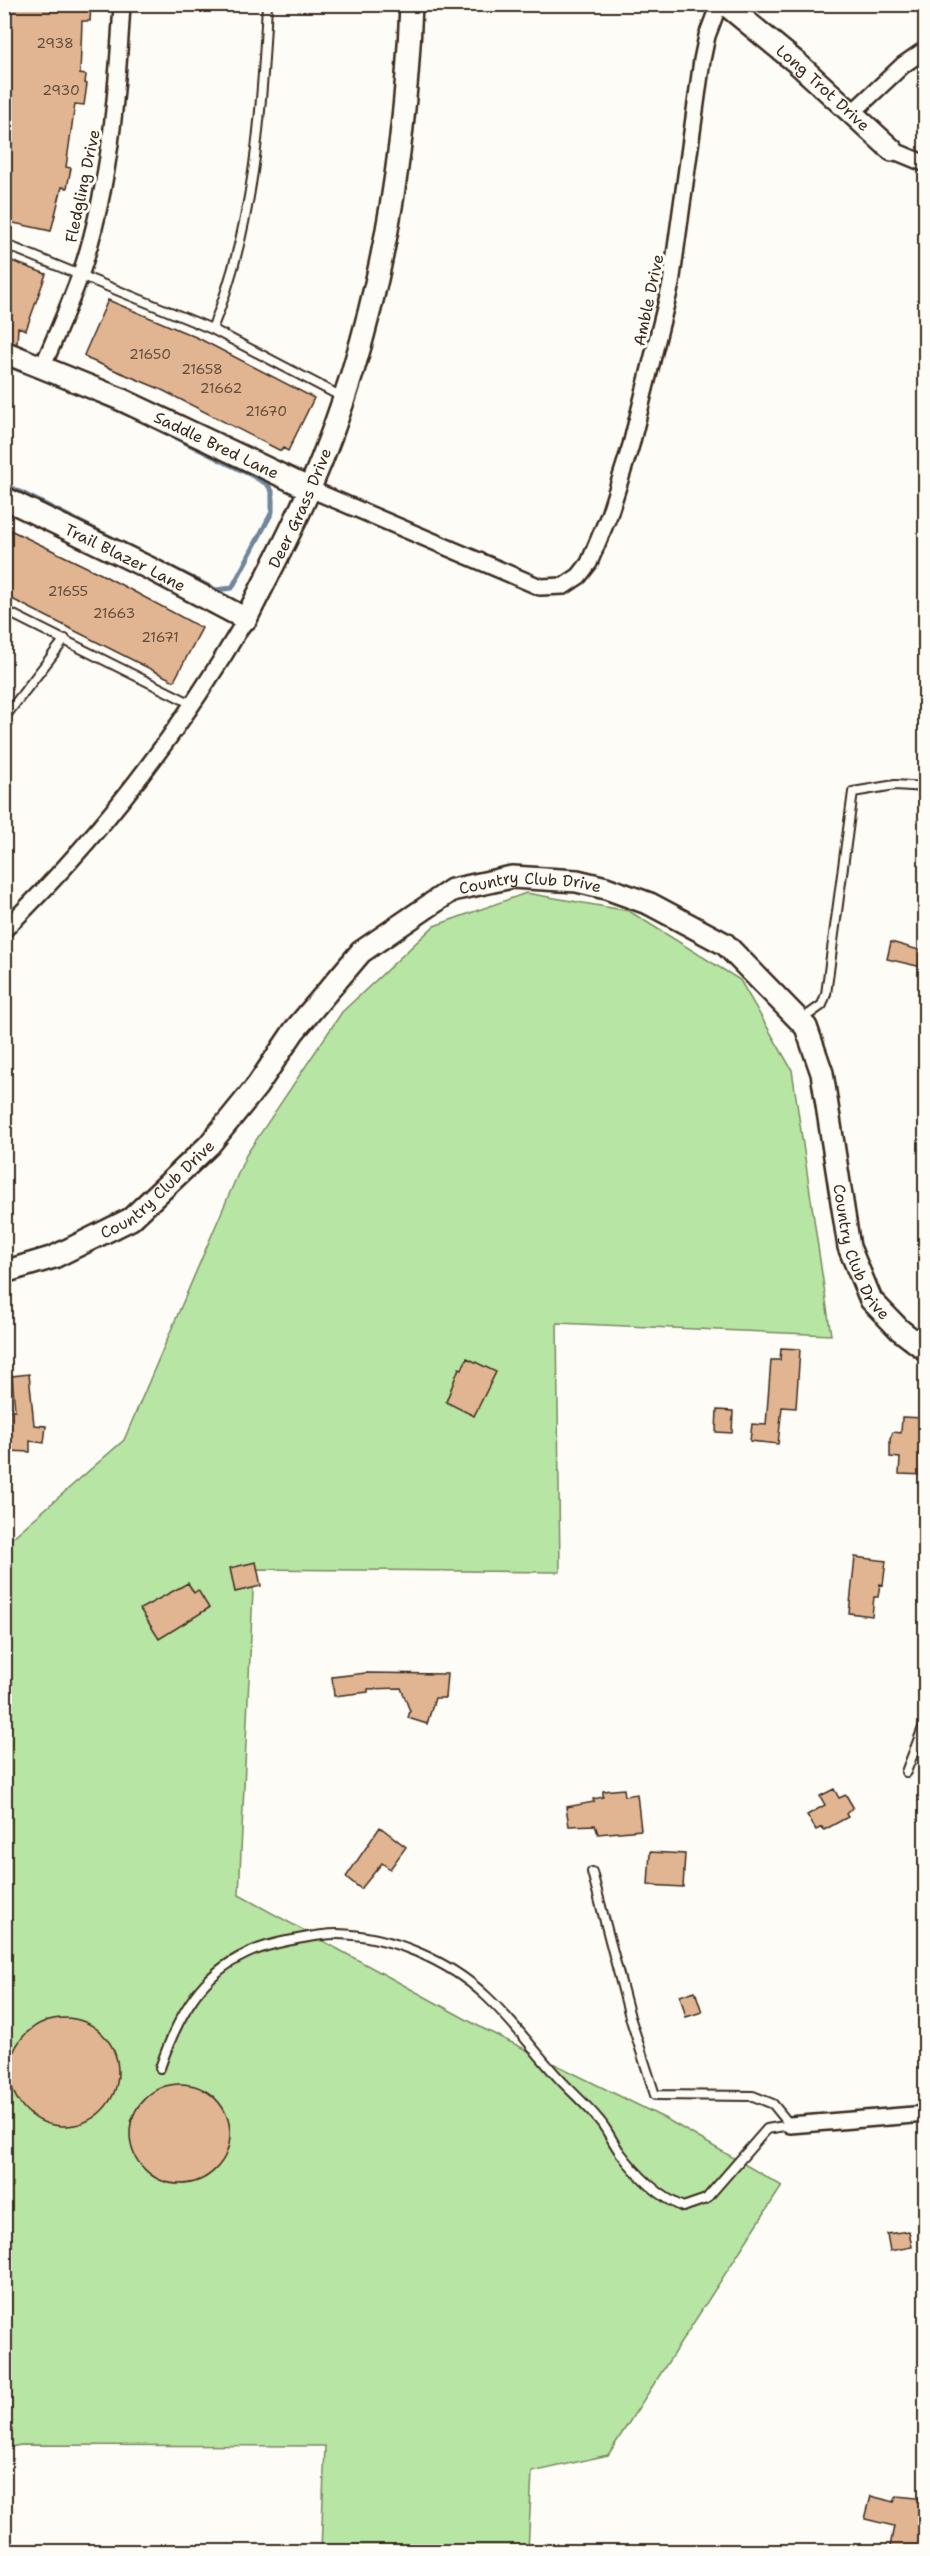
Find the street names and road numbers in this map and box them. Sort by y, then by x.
street label: Long Trot Drive [772,40,874,136]
street label: Fledgling Drive [60,128,105,245]
street label: Amble Drive [629,252,668,348]
street label: Saddle Bred Lane [150,407,282,484]
street label: Deer Grass Drive [263,445,336,572]
street label: Trail Blazer Lane [61,519,189,596]
street label: Country Club Drive [457,867,604,899]
street label: Country Club Drive [97,1135,219,1244]
street label: Country Club Drive [828,1183,894,1324]

